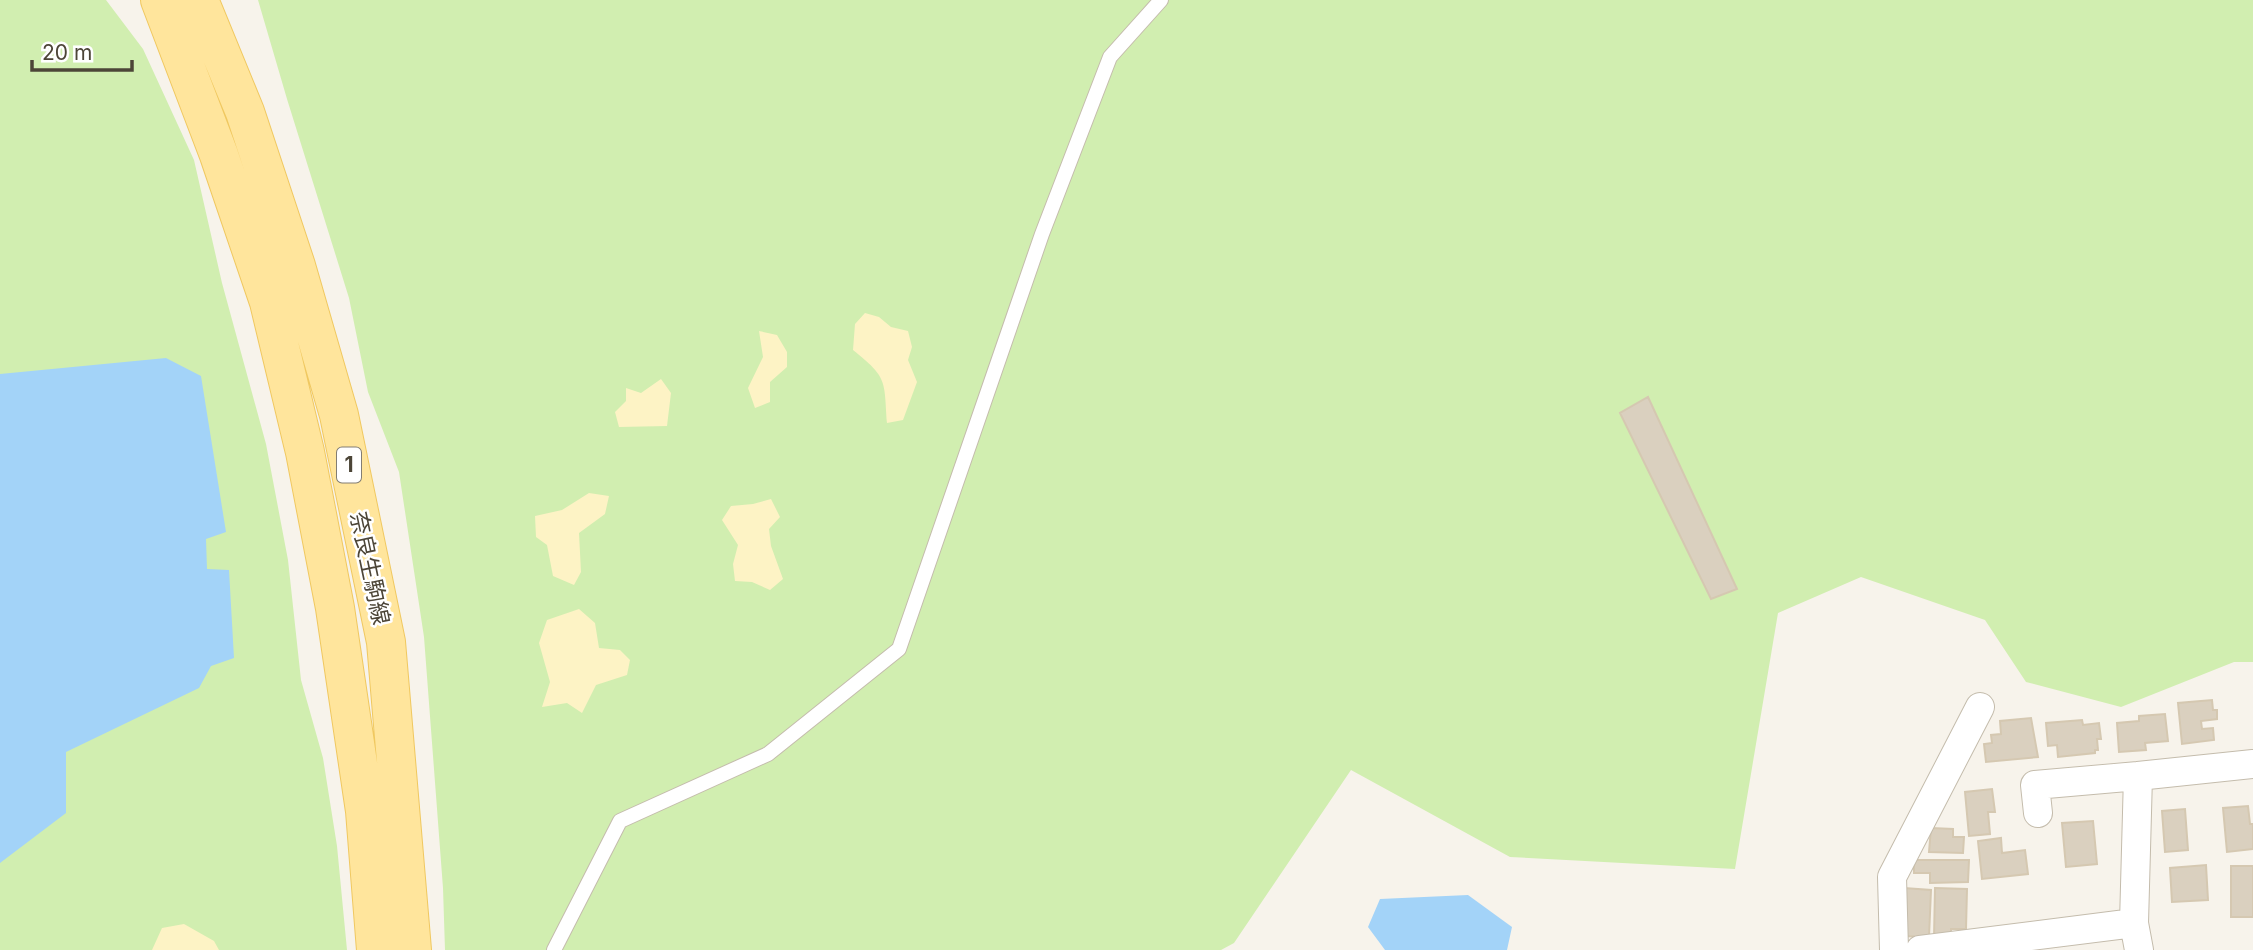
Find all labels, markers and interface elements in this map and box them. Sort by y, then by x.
scale bar [32,28,131,72]
text: 20 m [42,40,92,65]
road number: 1 [337,448,361,482]
street label: 奈良生駒線 [344,509,396,627]

